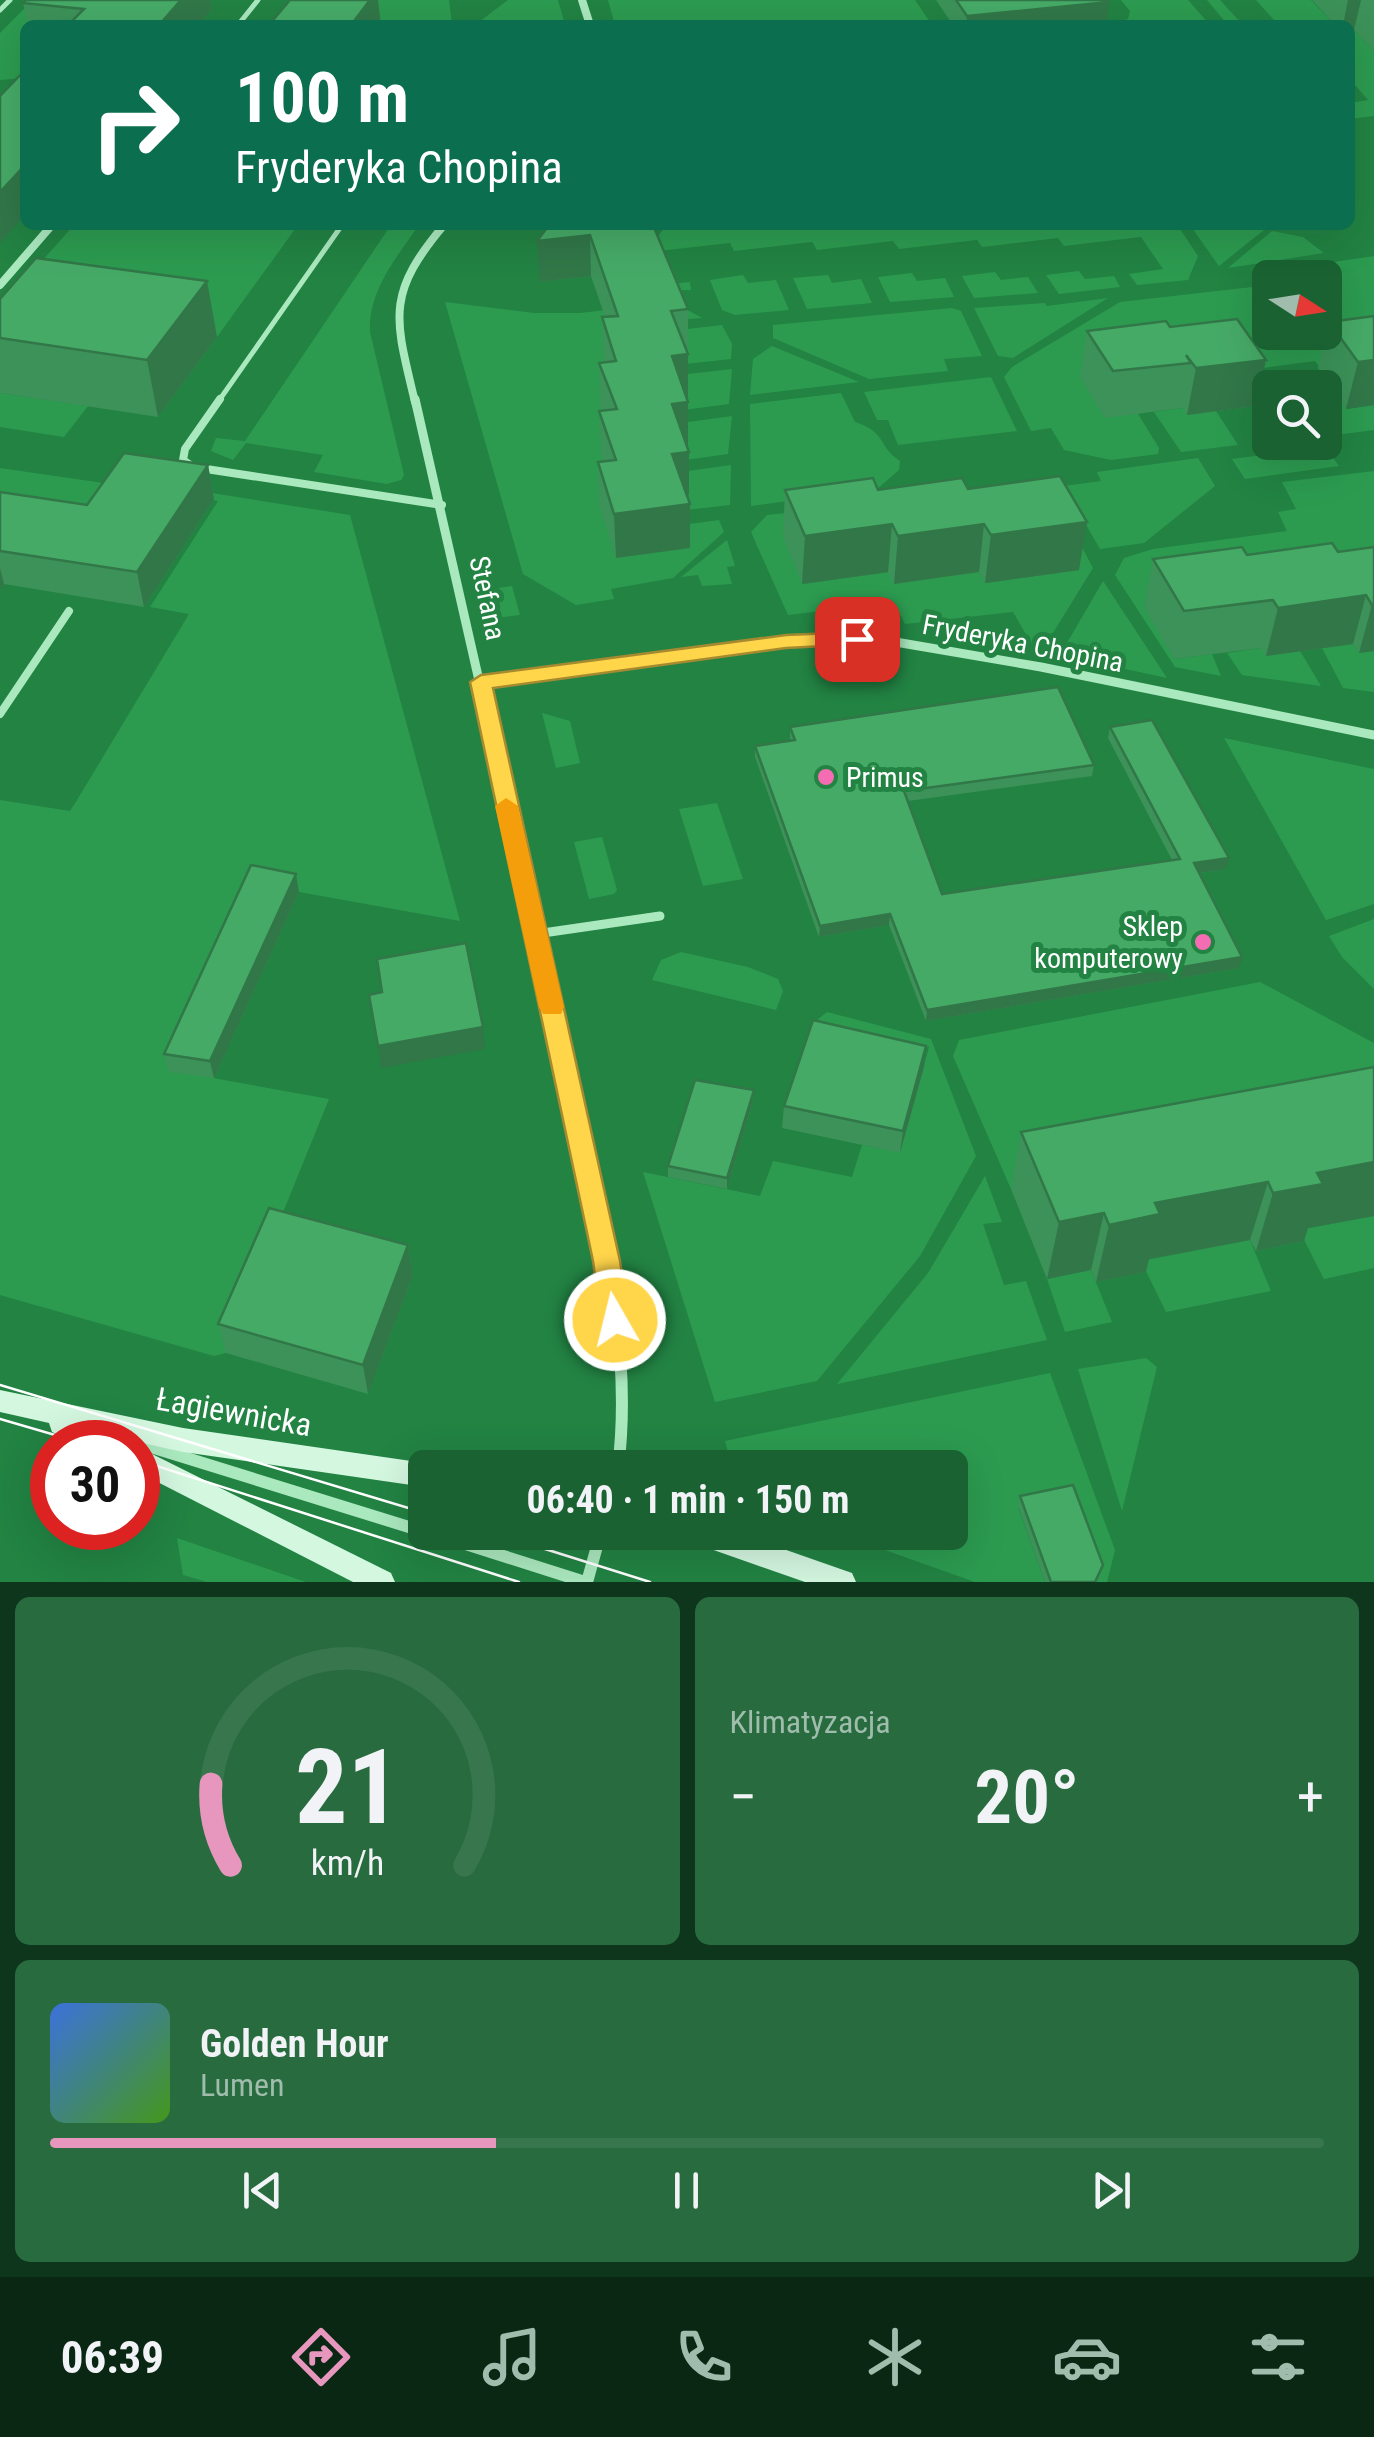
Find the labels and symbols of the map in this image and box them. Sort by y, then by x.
north arrow [1252,260,1342,350]
street label: Stefana [463,553,513,643]
pin [815,597,900,682]
street label: Fryderyka Chopina [920,608,1126,679]
place label: Primus [846,761,924,794]
marker: Primus [815,766,837,788]
place label: Sklep komputerowy [1034,910,1183,975]
marker: Sklep komputerowy [1192,931,1214,953]
position arrow [563,1268,667,1372]
street label: Łagiewnicka [153,1380,315,1444]
speed limit sign: 30 [30,1420,160,1550]

